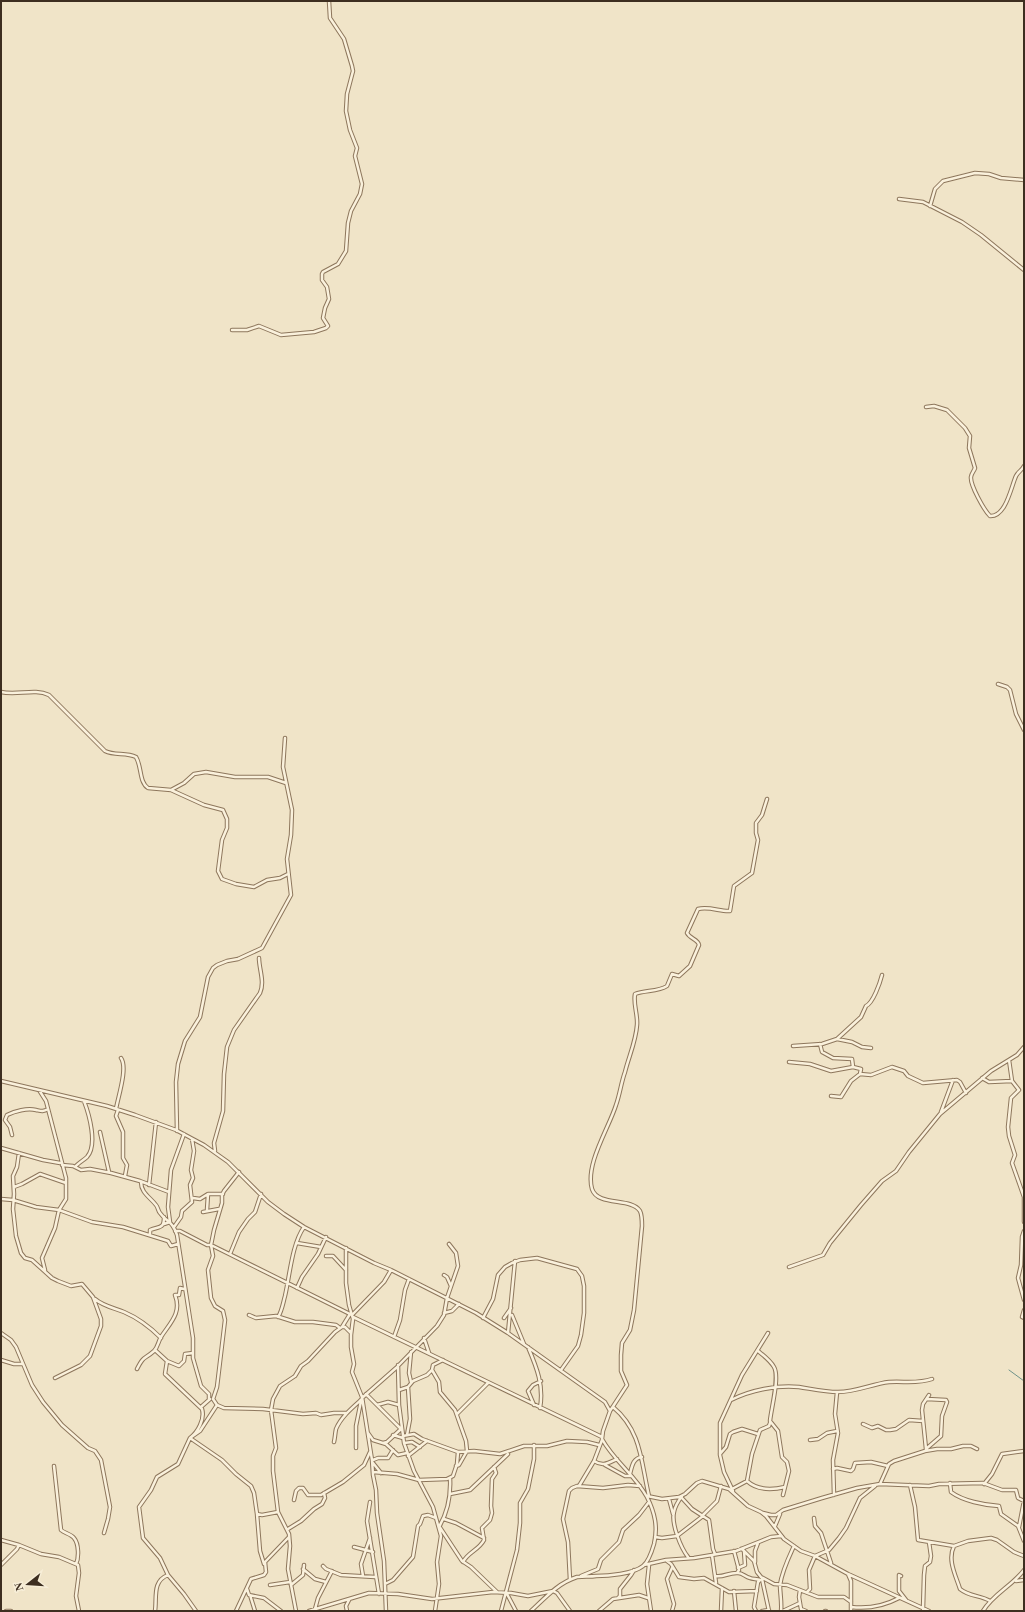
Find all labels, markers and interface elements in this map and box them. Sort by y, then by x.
north arrow [8,1564,48,1604]
text: N [12,1581,25,1592]

